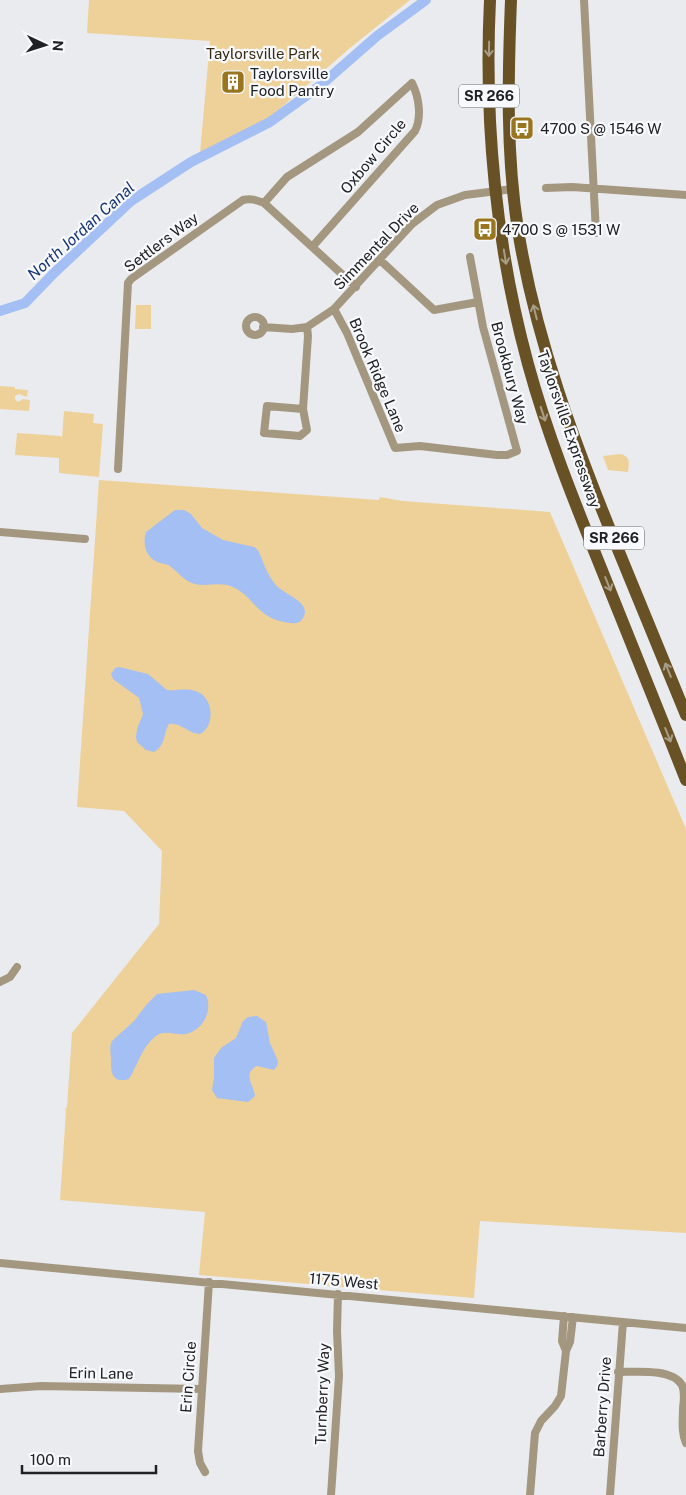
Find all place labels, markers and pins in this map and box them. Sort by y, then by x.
place label: Taylorsville Food Pantry [250,65,334,99]
building icon: Taylorsville Food Pantry [220,69,246,95]
bus stop icon: 4700 S @ 1546 W [509,115,535,141]
place label: 4700 S @ 1546 W [540,120,662,137]
bus stop icon: 4700 S @ 1531 W [472,216,498,242]
place label: 4700 S @ 1531 W [502,221,620,238]

